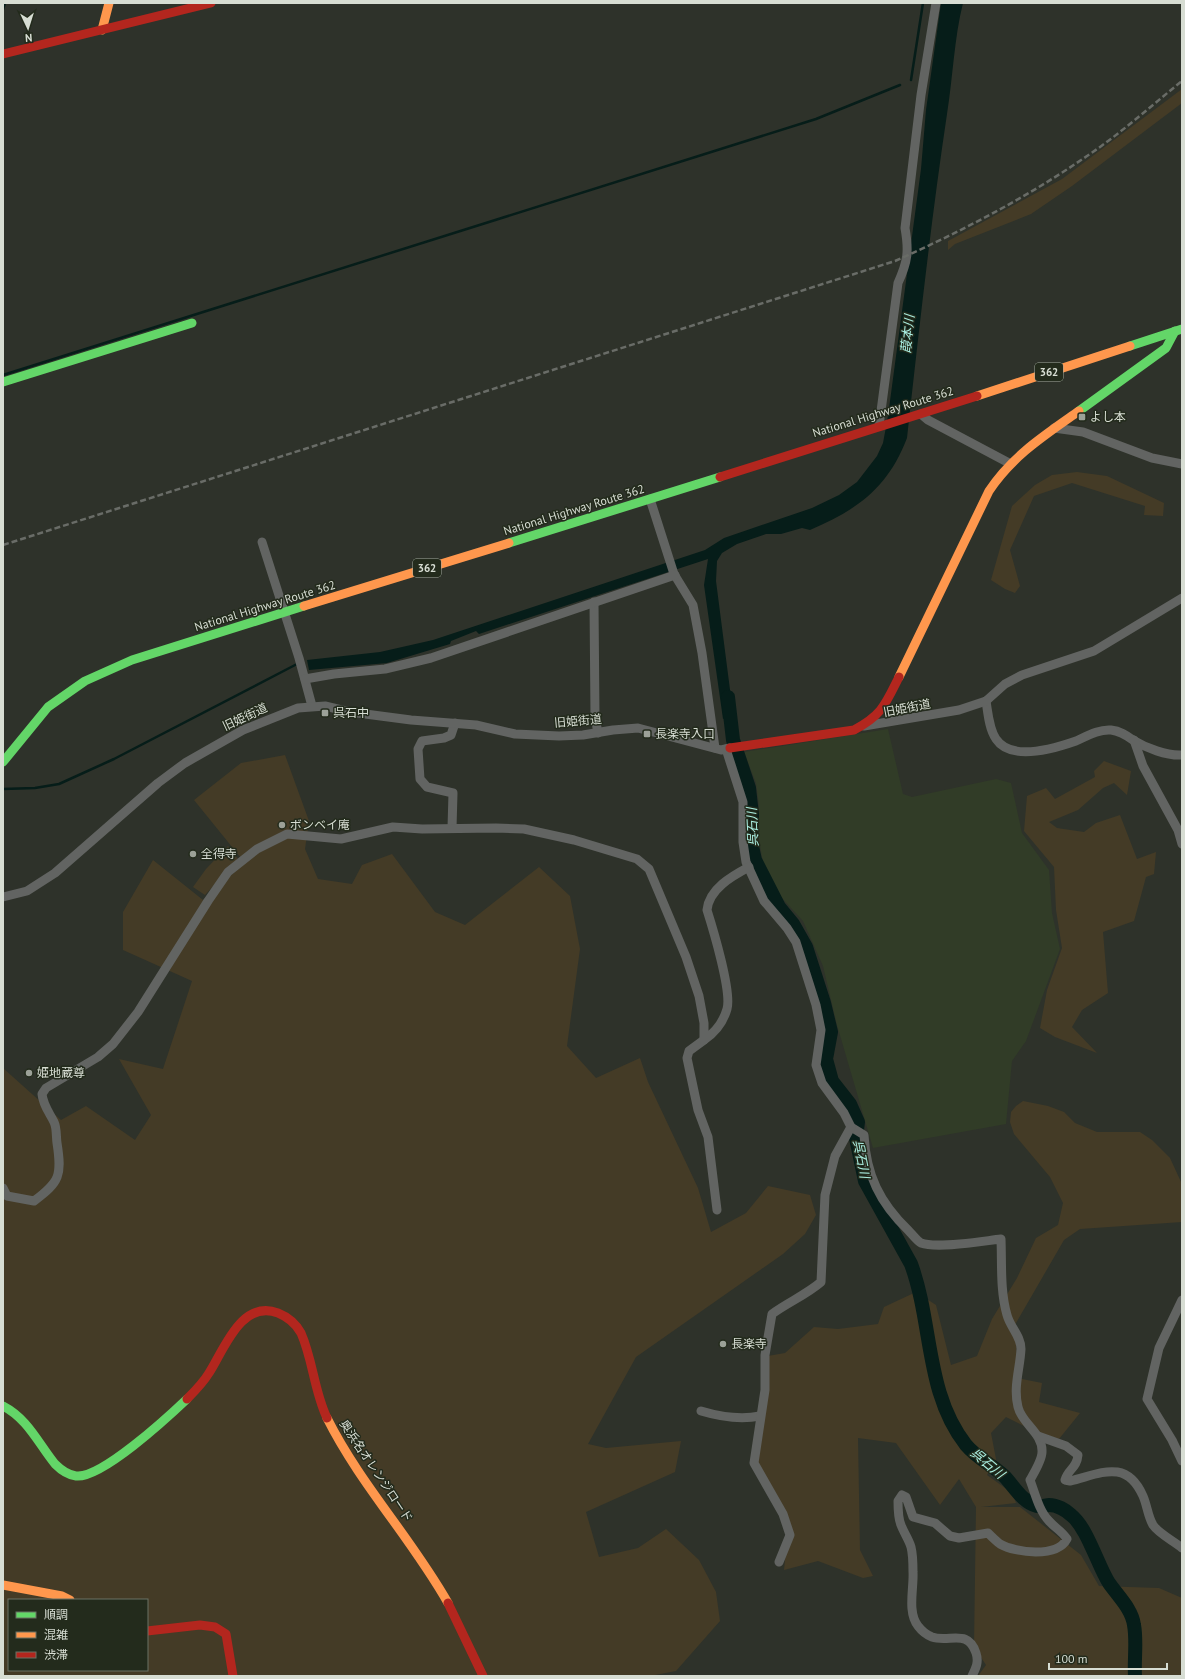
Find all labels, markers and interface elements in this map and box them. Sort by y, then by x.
north arrow [8,8,48,48]
text: N [25,31,33,45]
water label: 葭本川 [897,312,918,354]
road number: 362 [1035,363,1063,381]
street label: National Highway Route 362 [811,383,955,440]
place label: よし本 [1090,409,1126,424]
marker: よし本 [1077,412,1087,422]
street label: National Highway Route 362 [502,481,646,538]
road number: 362 [413,559,441,577]
street label: National Highway Route 362 [193,577,337,634]
street label: 旧姫街道 [882,696,932,719]
street label: 旧姫街道 [220,700,270,733]
place label: 呉石中 [333,705,369,720]
marker: 呉石中 [320,708,330,718]
street label: 旧姫街道 [553,711,603,730]
place label: 長楽寺入口 [655,726,715,741]
marker: 長楽寺入口 [642,729,652,739]
water label: 呉石川 [743,805,762,847]
place label: ボンベイ庵 [290,817,350,832]
marker: ボンベイ庵 [277,820,287,830]
place label: 全得寺 [201,846,237,861]
marker: 全得寺 [188,849,198,859]
place label: 姫地蔵尊 [37,1065,85,1080]
marker: 姫地蔵尊 [24,1068,34,1078]
water label: 呉石川 [849,1138,874,1182]
place label: 長楽寺 [731,1336,767,1351]
marker: 長楽寺 [718,1339,728,1349]
street label: 奥浜名オレンジロード [337,1417,416,1525]
water label: 呉石川 [967,1444,1010,1484]
legend [8,1599,148,1671]
text: 順調 [44,1607,68,1622]
text: 混雑 [44,1627,68,1642]
scale bar [1049,1645,1167,1671]
text: 渋滞 [44,1647,68,1662]
text: 100 m [1055,1651,1088,1666]

